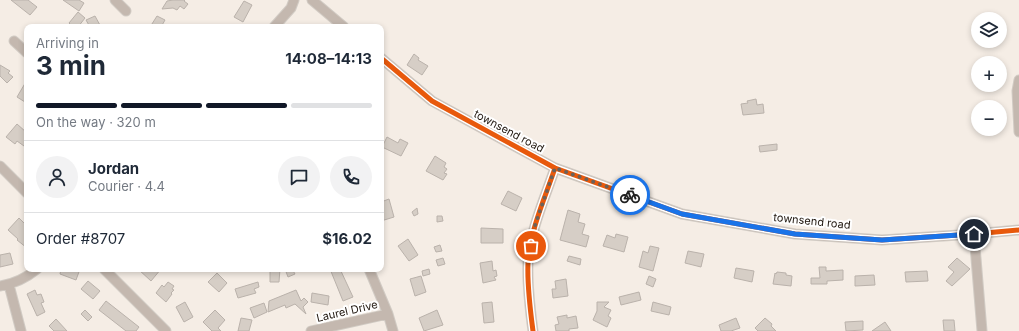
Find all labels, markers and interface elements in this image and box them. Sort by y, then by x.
map controls [971,12,1007,136]
button: layers [971,12,1007,48]
text: Arriving in [36,35,99,51]
text: 14:08–14:13 [285,49,372,68]
text: 3 min [36,50,106,81]
button: + [971,56,1007,92]
button: − [971,100,1007,136]
street label: townsend road [471,107,547,155]
text: On the way · 320 m [36,114,156,130]
button: person [36,156,78,198]
button: chat [278,156,320,198]
button: phone [330,156,372,198]
text: Jordan [88,159,139,178]
courier [610,175,650,215]
text: Courier · 4.4 [88,178,165,194]
icon: bike [619,184,641,206]
street label: townsend road [773,210,851,232]
pin [957,217,991,251]
icon: home [963,223,985,245]
text: Order #8707 [36,229,125,248]
text: $16.02 [322,229,372,248]
pin [514,229,548,263]
icon: bag [520,235,542,257]
street label: Laurel Drive [315,297,379,325]

